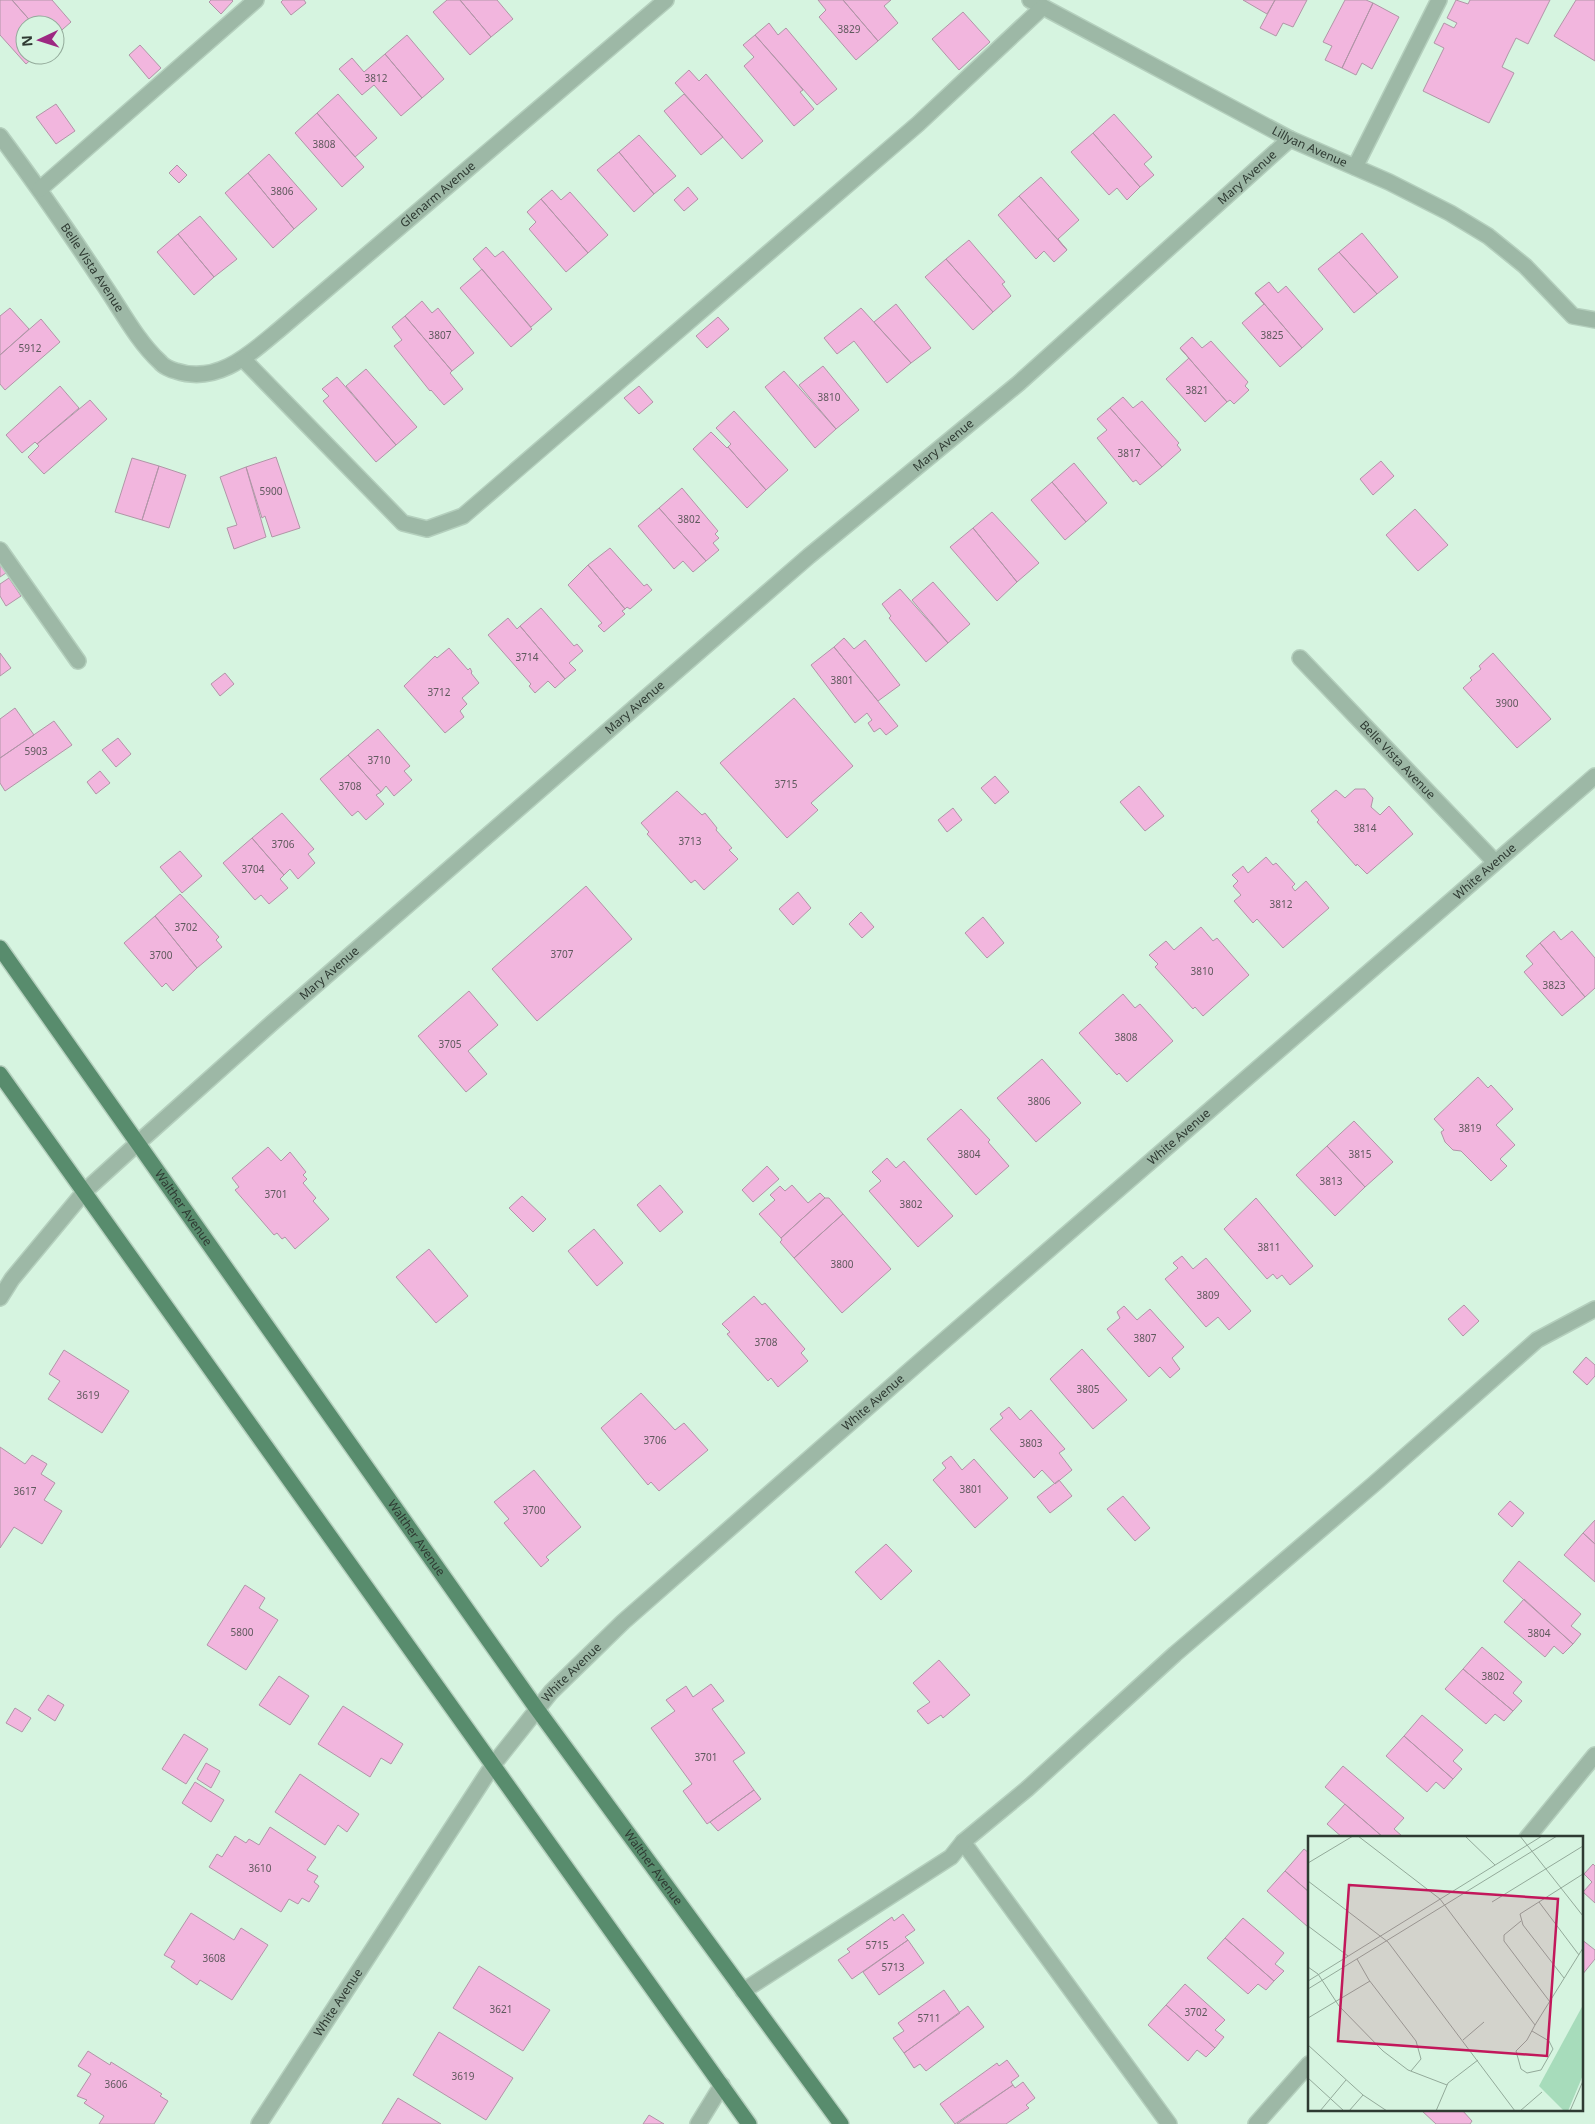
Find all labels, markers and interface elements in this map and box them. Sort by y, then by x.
north arrow [15,15,65,65]
house number: 3829 [838,22,861,36]
text: N [17,35,36,47]
house number: 3812 [365,71,388,85]
street label: Lillyan Avenue [1269,122,1350,171]
house number: 3808 [313,137,336,151]
street label: Mary Avenue [1214,146,1280,208]
street label: Glenarm Avenue [396,157,479,231]
house number: 3806 [271,184,294,198]
street label: Belle Vista Avenue [57,220,128,315]
house number: 3807 [429,328,452,342]
house number: 3825 [1261,328,1284,342]
house number: 5912 [19,341,42,355]
house number: 3821 [1186,383,1208,397]
house number: 3810 [818,390,841,404]
street label: Mary Avenue [909,415,977,475]
house number: 3817 [1118,446,1141,460]
house number: 5900 [260,484,283,498]
house number: 3802 [678,512,701,526]
house number: 3714 [516,650,539,664]
house number: 3801 [831,673,853,687]
street label: Mary Avenue [601,676,668,738]
house number: 3712 [428,685,451,699]
house number: 3900 [1496,696,1519,710]
street label: Belle Vista Avenue [1356,716,1440,803]
house number: 5903 [25,744,48,758]
house number: 3710 [368,753,391,767]
house number: 3715 [775,777,798,791]
house number: 3708 [339,779,362,793]
house number: 3814 [1354,821,1377,835]
house number: 3713 [679,834,702,848]
house number: 3706 [272,837,295,851]
street label: White Avenue [1449,839,1520,903]
house number: 3704 [242,862,265,876]
house number: 3812 [1270,897,1293,911]
house number: 3702 [175,920,198,934]
street label: Mary Avenue [295,942,363,1004]
house number: 3707 [551,947,574,961]
house number: 3700 [150,948,173,962]
house number: 3810 [1191,964,1214,978]
house number: 3823 [1543,978,1566,992]
house number: 3808 [1115,1030,1138,1044]
house number: 3705 [439,1037,462,1051]
house number: 3806 [1028,1094,1051,1108]
street label: White Avenue [1144,1104,1214,1169]
house number: 3819 [1459,1121,1482,1135]
house number: 3804 [958,1147,981,1161]
house number: 3815 [1349,1147,1372,1161]
street label: Walther Avenue [151,1166,217,1249]
house number: 3813 [1320,1174,1343,1188]
house number: 3701 [265,1187,287,1201]
house number: 3802 [900,1197,923,1211]
house number: 3811 [1258,1240,1280,1254]
house number: 3800 [831,1257,854,1271]
house number: 3809 [1197,1288,1220,1302]
house number: 3807 [1134,1331,1157,1345]
house number: 3708 [755,1335,778,1349]
street label: White Avenue [838,1370,908,1434]
house number: 3805 [1077,1382,1100,1396]
house number: 3619 [77,1388,100,1402]
house number: 3706 [644,1433,667,1447]
house number: 3803 [1020,1436,1043,1450]
house number: 3801 [960,1482,982,1496]
house number: 3617 [14,1484,37,1498]
street label: Walther Avenue [384,1496,450,1579]
house number: 3700 [523,1503,546,1517]
house number: 5800 [231,1625,254,1639]
house number: 3804 [1528,1626,1551,1640]
street label: White Avenue [537,1638,605,1705]
house number: 3802 [1482,1669,1505,1683]
house number: 3701 [695,1750,717,1764]
street label: Walther Avenue [620,1826,687,1909]
inset map [1308,1836,1582,2112]
house number: 3610 [249,1861,272,1875]
house number: 5715 [866,1938,889,1952]
house number: 3608 [203,1951,226,1965]
house number: 5713 [882,1960,905,1974]
street label: White Avenue [309,1965,366,2040]
house number: 3621 [490,2002,512,2016]
house number: 3702 [1185,2005,1208,2019]
house number: 5711 [918,2011,940,2025]
house number: 3619 [452,2069,475,2083]
house number: 3606 [105,2077,128,2091]

